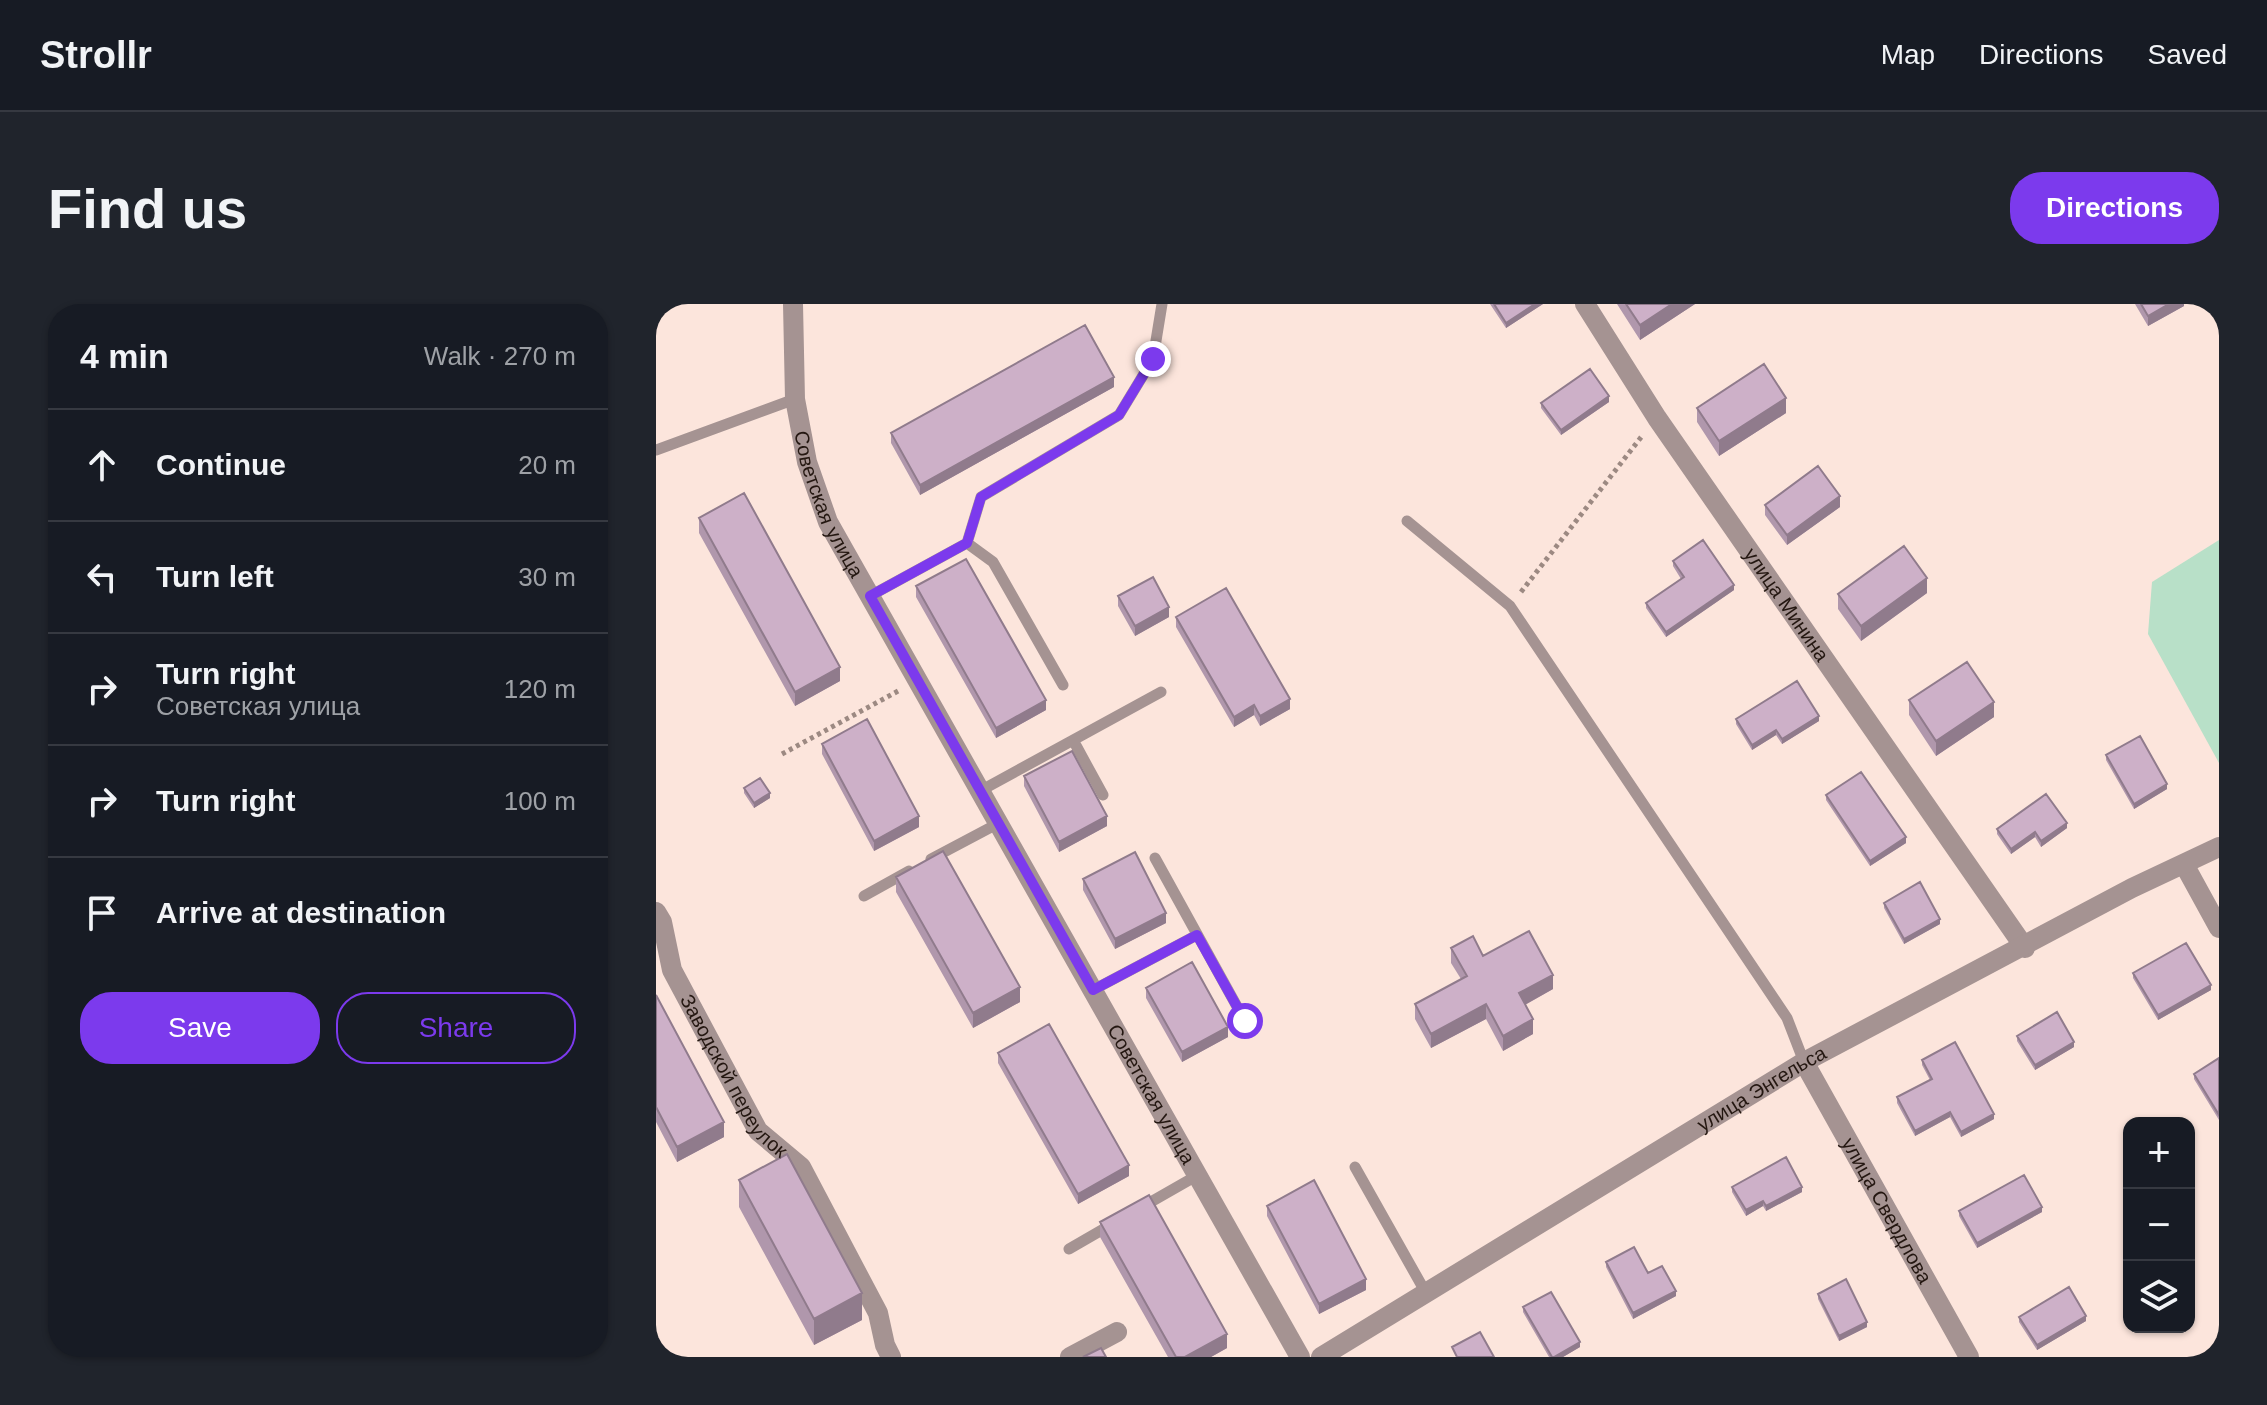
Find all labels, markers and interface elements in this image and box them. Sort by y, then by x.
text: Strollr [40,34,152,76]
text: Map [1881,39,1935,70]
text: Directions [1979,39,2104,70]
text: Saved [2148,39,2227,70]
button: Directions [2010,172,2219,244]
text: Find us [48,177,247,240]
text: 4 min [80,337,169,375]
text: Walk · 270 m [424,341,576,371]
route end [1135,341,1171,377]
street label: Советская улица [790,429,868,582]
icon: ahead [80,443,124,487]
text: Continue [156,448,286,481]
text: 20 m [518,450,576,480]
street label: улица Минина [1740,544,1834,666]
icon: left [80,555,124,599]
text: Turn left [156,560,274,593]
text: 30 m [518,562,576,592]
text: Turn right [156,657,295,690]
icon: right [80,667,124,711]
text: 120 m [504,674,576,704]
text: Советская улица [156,691,360,721]
icon: right [80,779,124,823]
text: Turn right [156,784,295,817]
text: 100 m [504,786,576,816]
icon: arrive [80,891,124,935]
text: Arrive at destination [156,896,446,929]
street label: Заводской переулок [676,991,792,1162]
button: Save [80,992,320,1064]
button: Share [336,992,576,1064]
route start [1227,1003,1263,1039]
street label: Советская улица [1103,1020,1200,1169]
street label: улица Энгельса [1693,1041,1831,1136]
map controls [2123,1117,2195,1333]
button: + [2123,1117,2195,1189]
street label: улица Свердлова [1837,1134,1937,1288]
button: − [2123,1189,2195,1261]
button: layers [2123,1261,2195,1333]

